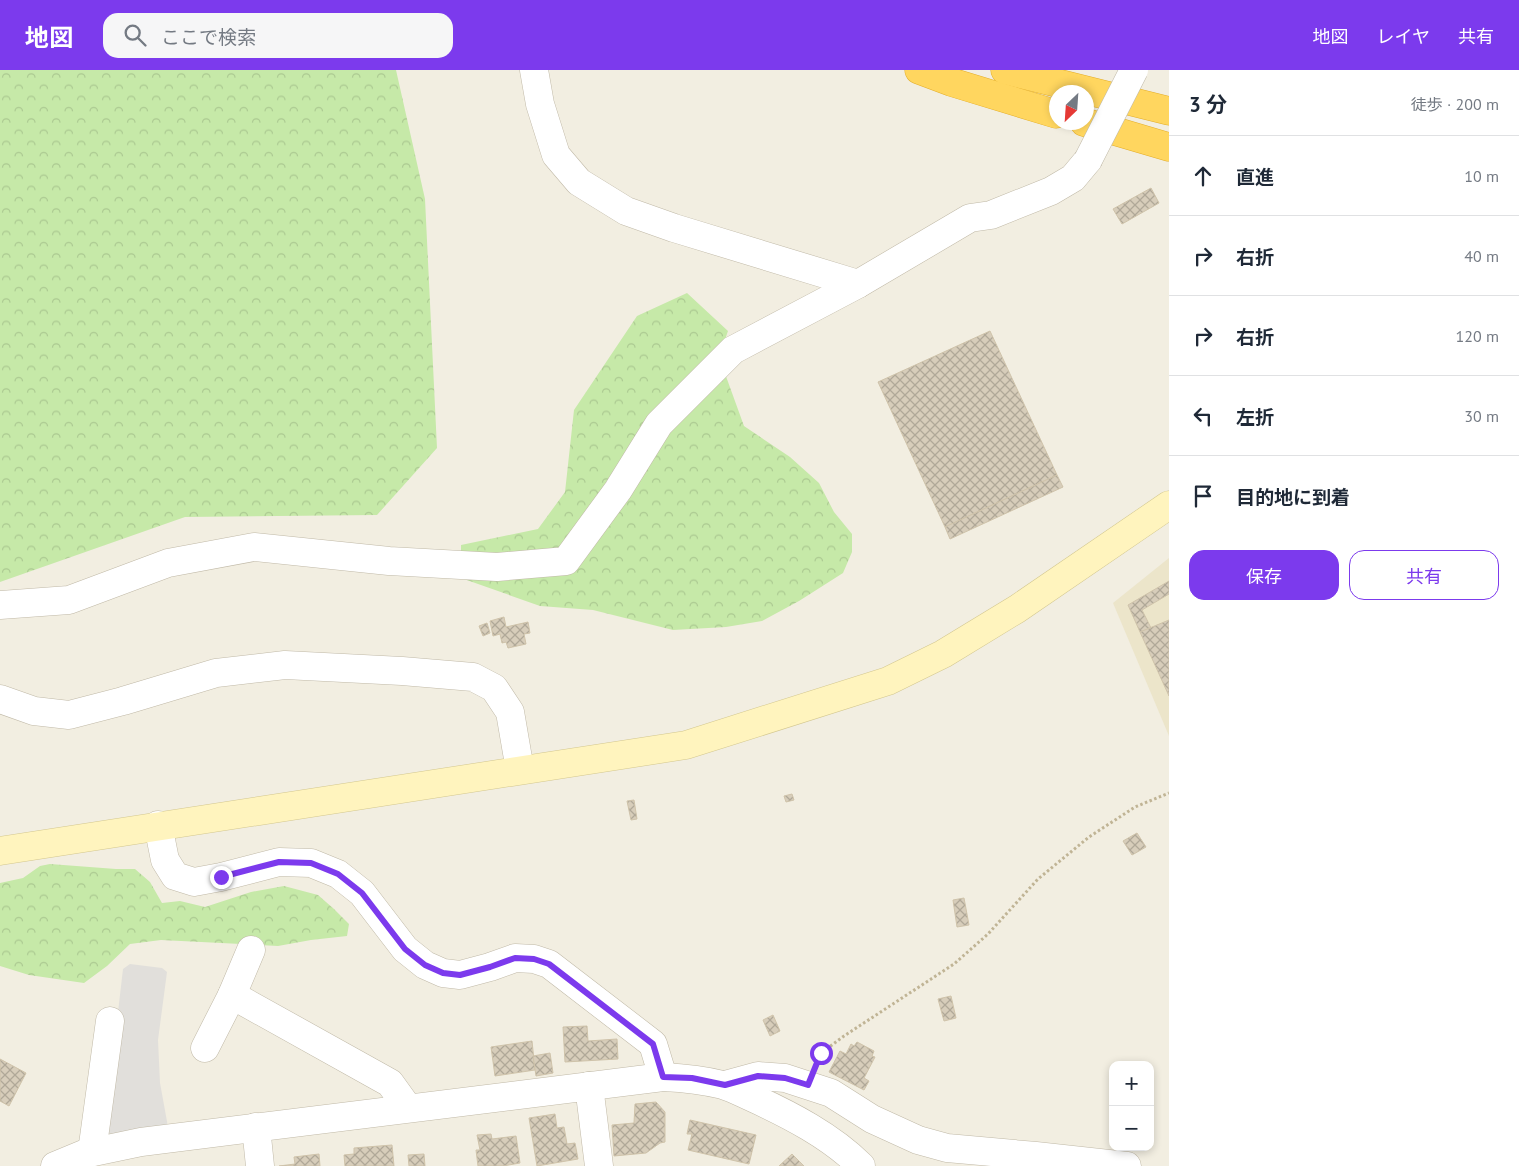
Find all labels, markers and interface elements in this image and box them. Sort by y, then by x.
search box [103,13,453,58]
icon: search [121,21,149,49]
text: 地図 [25,22,73,53]
text: ここで検索 [161,25,256,49]
text: 地図 [1313,25,1349,48]
text: レイヤ [1377,25,1430,48]
text: 共有 [1458,25,1494,48]
north arrow [1049,85,1094,130]
text: 3 分 [1189,91,1227,118]
text: 徒歩 · 200 m [1411,94,1499,114]
icon: ahead [1189,162,1217,190]
text: 直進 [1236,165,1274,189]
text: 10 m [1464,166,1499,186]
icon: right [1189,242,1217,270]
text: 右折 [1236,245,1274,269]
text: 40 m [1464,246,1499,266]
icon: right [1189,322,1217,350]
text: 右折 [1236,325,1274,349]
text: 120 m [1456,326,1499,346]
icon: left [1189,402,1217,430]
text: 左折 [1236,405,1274,429]
text: 30 m [1464,406,1499,426]
icon: arrive [1189,482,1217,510]
text: 目的地に到着 [1236,485,1350,509]
button: 保存 [1189,550,1339,600]
button: 共有 [1349,550,1499,600]
route end [210,866,233,889]
route start [810,1042,833,1065]
map controls [1109,1061,1154,1151]
button: + [1109,1061,1154,1106]
button: − [1109,1106,1154,1151]

